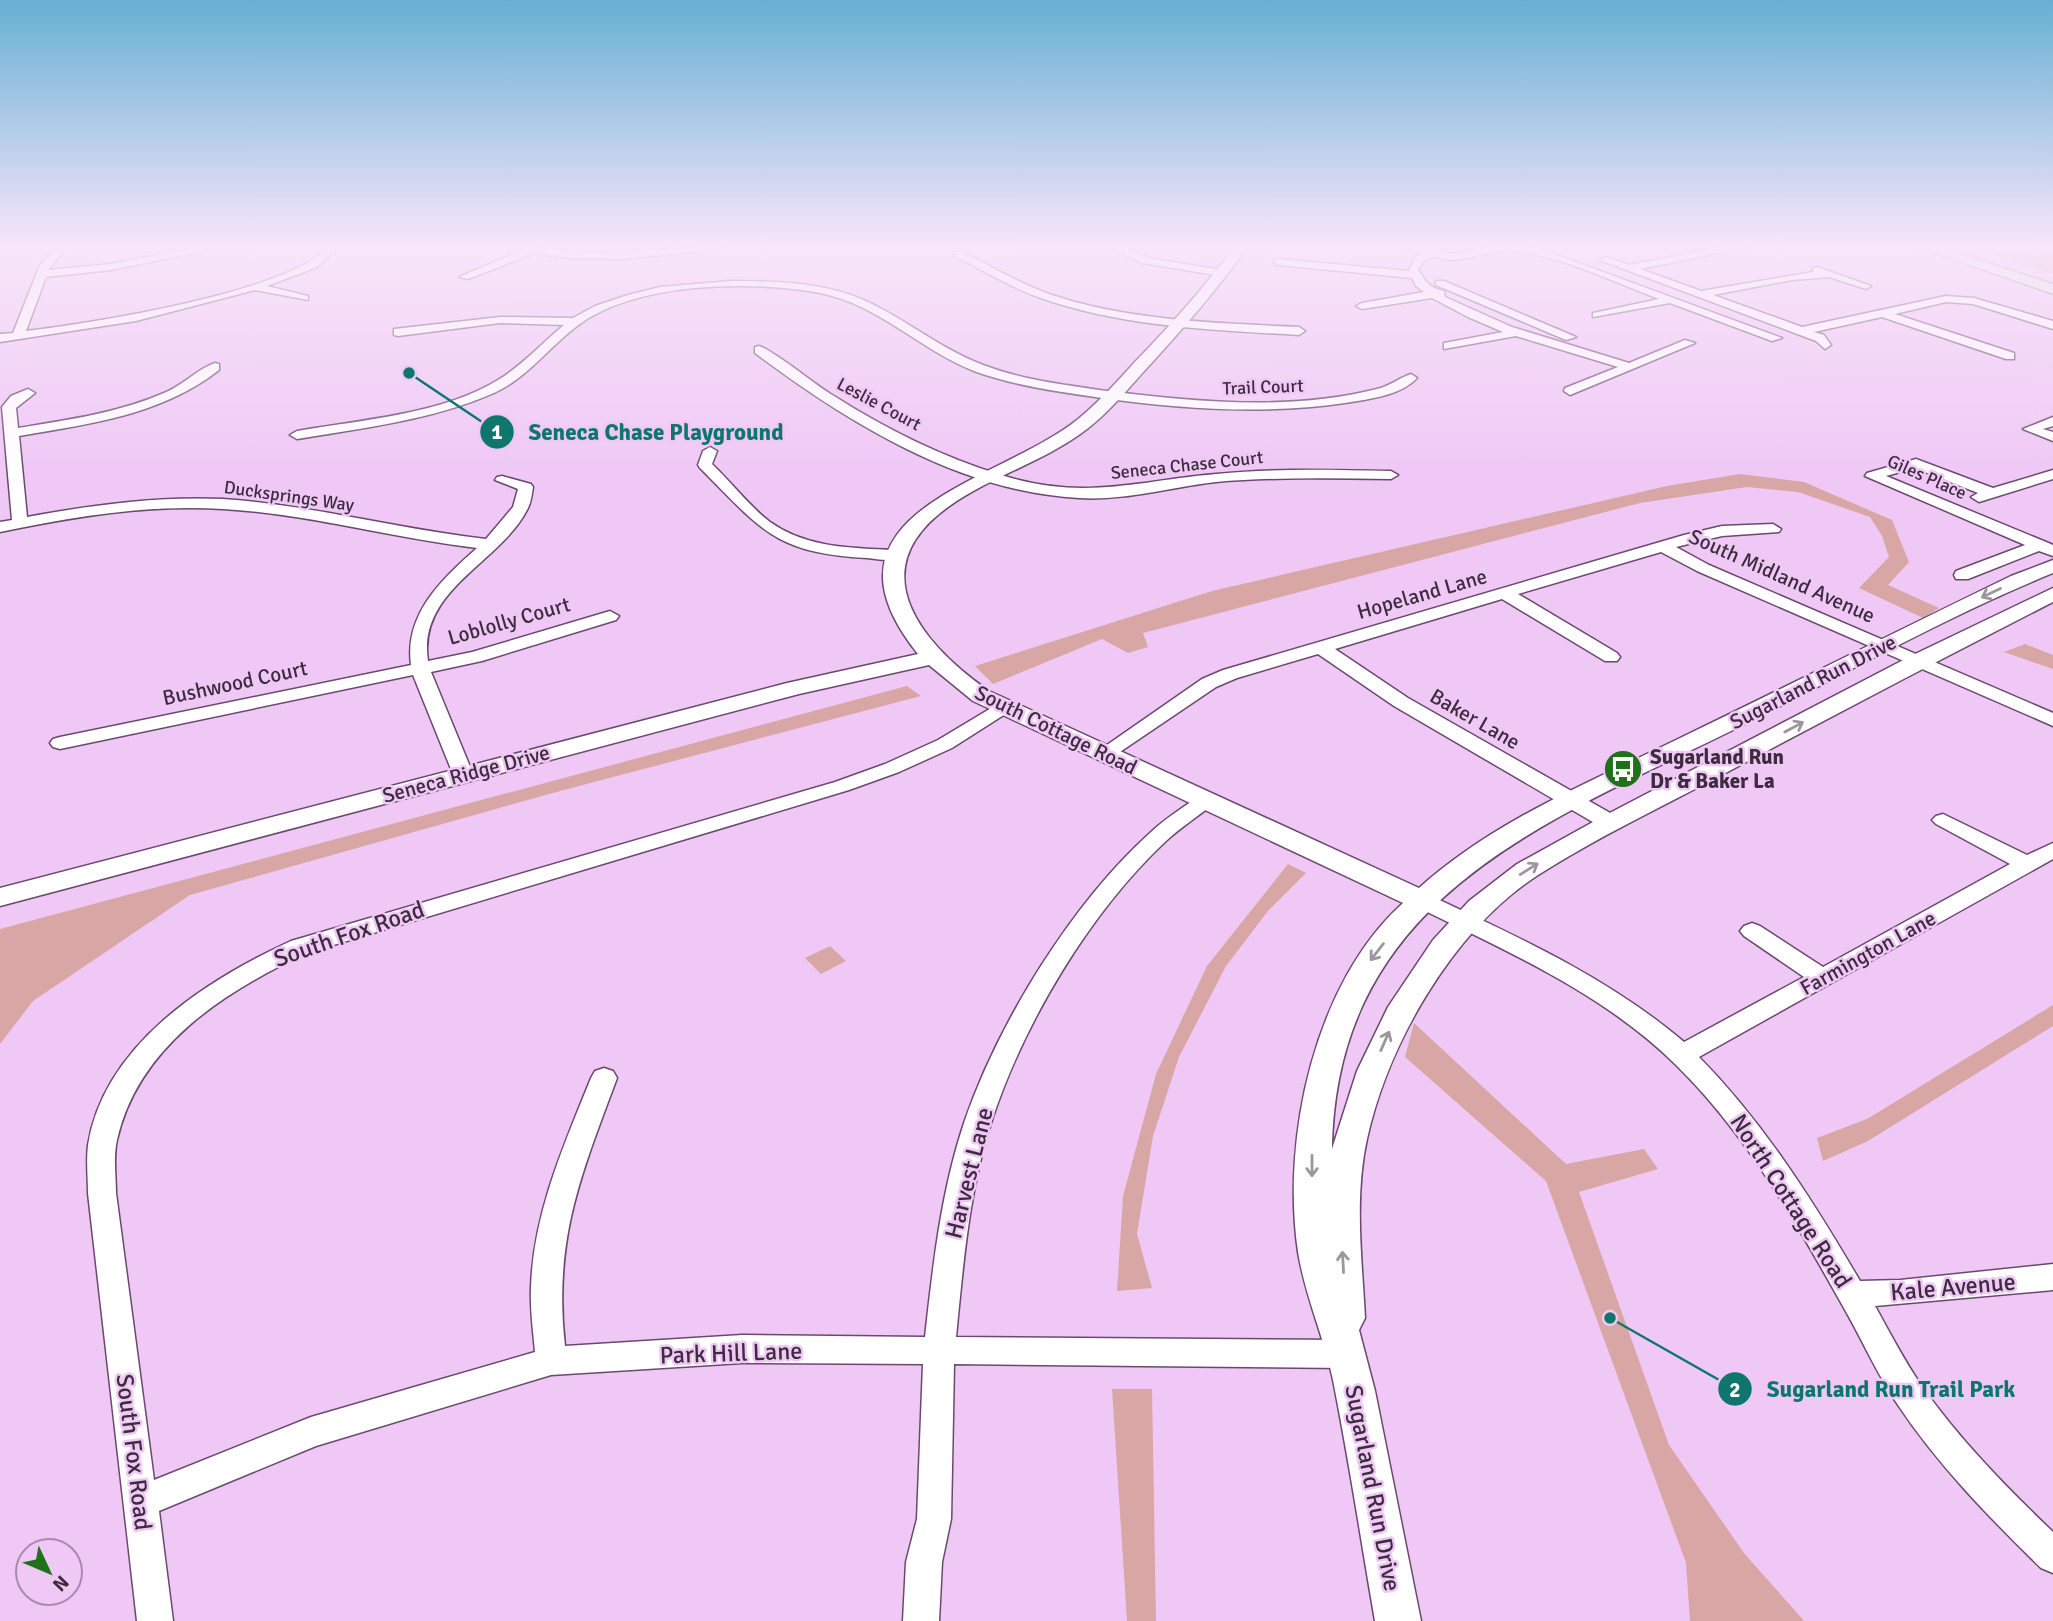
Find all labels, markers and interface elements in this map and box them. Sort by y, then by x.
street label: Leslie Court [833,373,925,435]
street label: Trail Court [1222,375,1304,399]
callout: Seneca Chase Playground [479,410,798,454]
text: Seneca Chase Playground [528,418,784,447]
text: 1 [491,419,503,445]
street label: Seneca Chase Court [1110,446,1264,484]
street label: Giles Place [1884,450,1970,504]
street label: Ducksprings Way [222,476,356,516]
street label: South Midland Avenue [1685,523,1879,629]
street label: Hopeland Lane [1354,563,1490,625]
one-way arrow [1981,587,2002,601]
street label: Loblolly Court [445,591,573,651]
street label: Sugarland Run Drive [1725,629,1901,735]
street label: Bushwood Court [160,655,310,711]
street label: South Cottage Road [971,679,1141,781]
street label: Baker Lane [1425,683,1525,755]
one-way arrow [1784,719,1804,733]
street label: Seneca Ridge Drive [380,739,552,809]
place label: Sugarland Run Dr & Baker La [1650,744,1784,794]
bus stop icon: Sugarland Run Dr & Baker La [1602,748,1644,790]
one-way arrow [1519,862,1539,876]
street label: South Fox Road [270,894,428,974]
street label: Farmington Lane [1796,905,1940,1001]
one-way arrow [1370,942,1385,960]
one-way arrow [1379,1031,1392,1052]
street label: Harvest Lane [938,1104,1000,1242]
street label: North Cottage Road [1724,1108,1858,1294]
one-way arrow [1305,1154,1319,1177]
one-way arrow [1336,1251,1349,1274]
street label: Kale Avenue [1889,1267,2017,1307]
street label: Park Hill Lane [659,1336,803,1370]
callout: Sugarland Run Trail Park [1718,1367,2029,1411]
street label: South Fox Road [110,1372,158,1532]
text: Sugarland Run Trail Park [1767,1375,2015,1404]
text: 2 [1729,1377,1741,1403]
street label: Sugarland Run Drive [1338,1382,1408,1594]
north arrow [14,1537,84,1607]
text: N [47,1570,74,1596]

